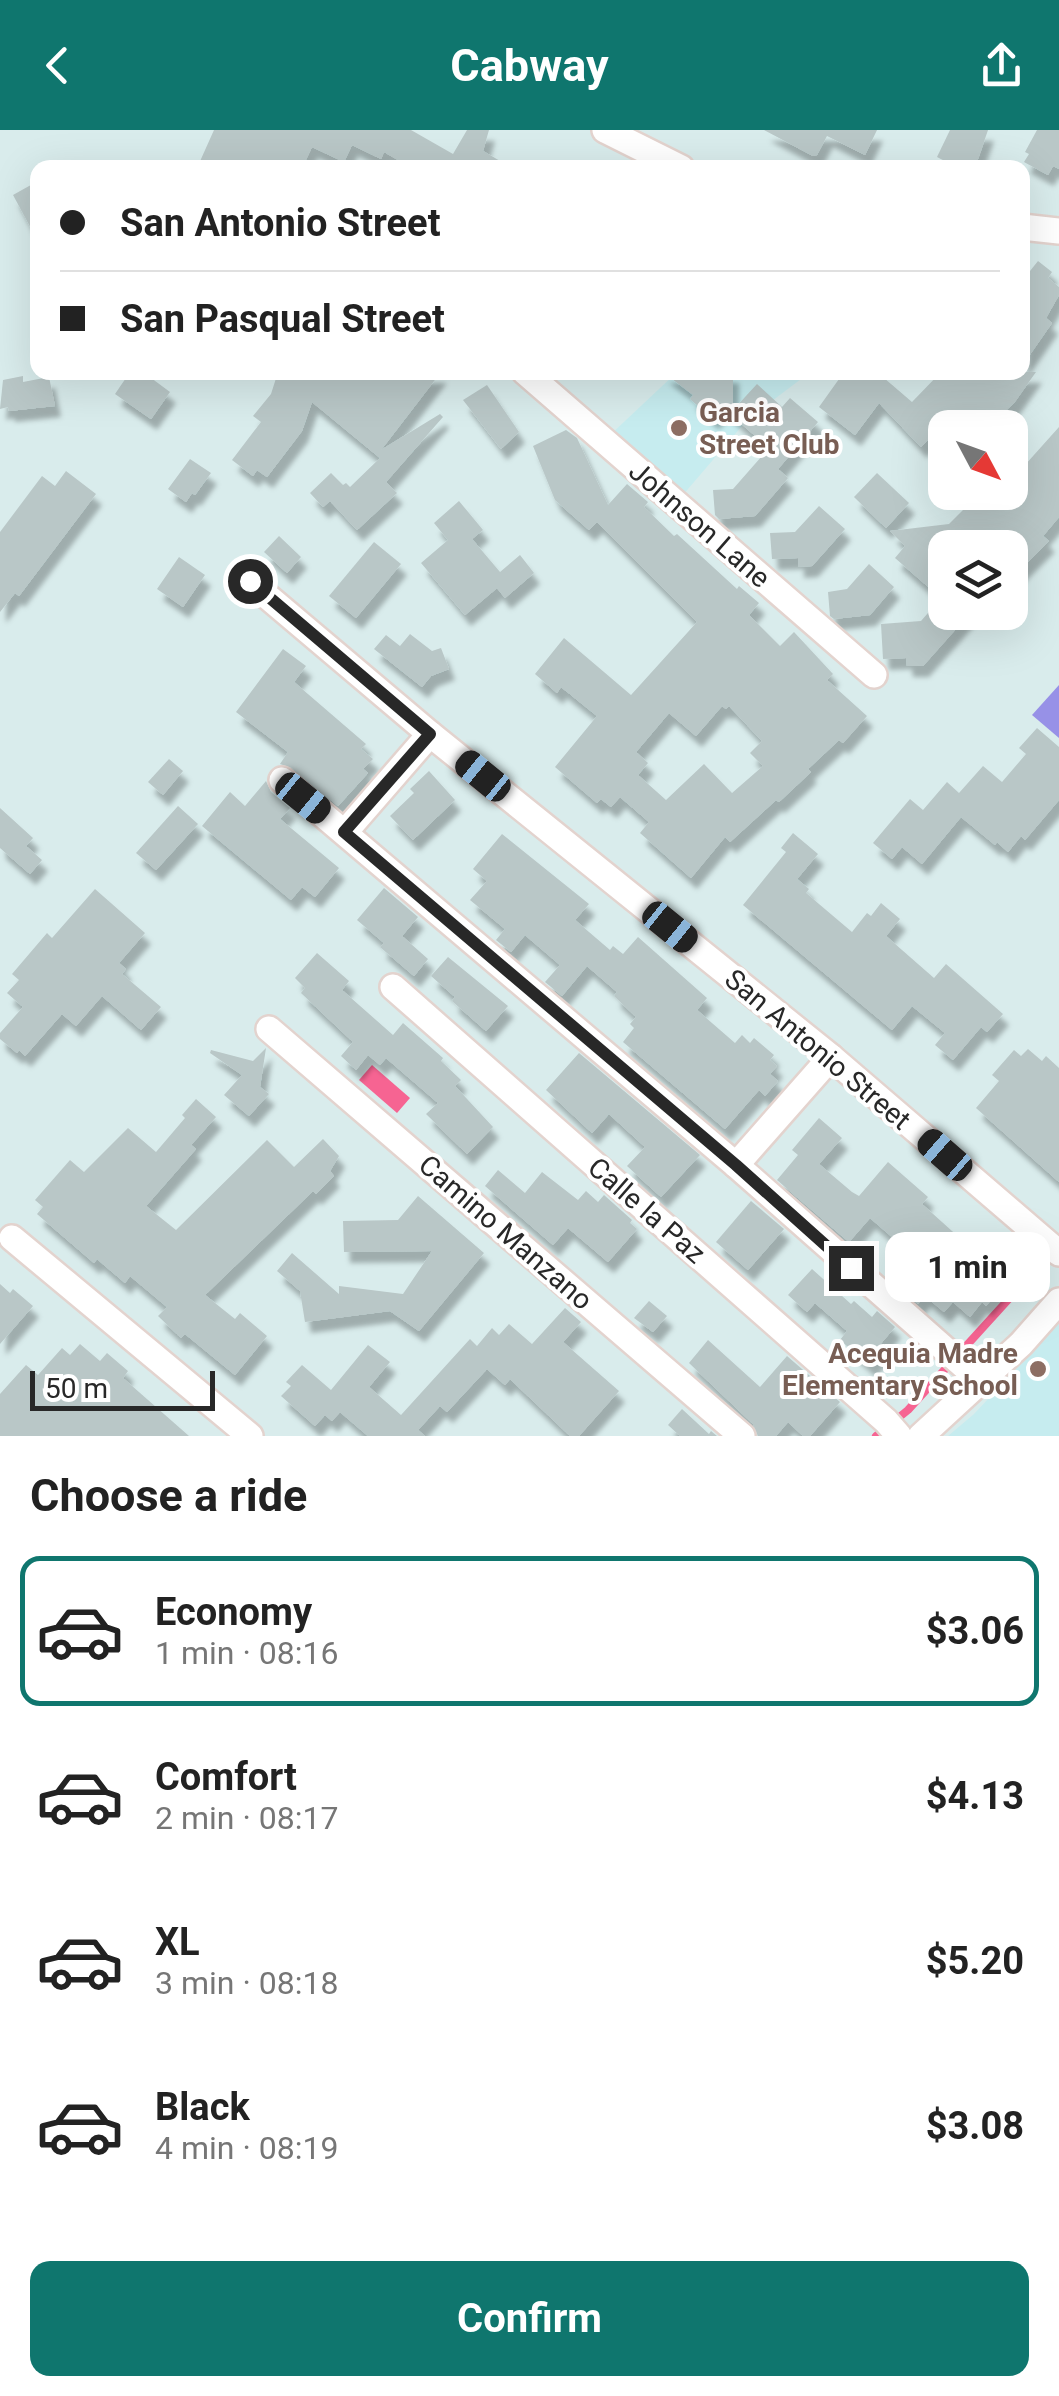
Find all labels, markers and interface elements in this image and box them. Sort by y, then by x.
icon: back [30,38,85,93]
icon: share [974,38,1029,93]
text: Cabway [450,39,609,92]
text: San Antonio Street [120,201,441,245]
text: San Pasqual Street [120,297,445,341]
place label: Garcia Street Club [699,396,840,461]
north arrow [928,410,1028,510]
map controls [928,410,1028,630]
marker: Garcia Street Club [668,417,690,439]
street label: Johnson Lane [623,454,777,594]
button: layers [928,530,1028,630]
route start [228,559,273,604]
car [450,745,516,807]
car [270,767,336,829]
car [637,896,703,958]
street label: San Antonio Street [718,962,917,1137]
car [913,1124,977,1186]
street label: Camino Manzano [412,1148,599,1317]
street label: Calle la Paz [581,1151,712,1270]
callout: 1 min [886,1233,1051,1303]
route end [829,1246,874,1291]
text: 1 min [927,1248,1008,1286]
place label: Acequia Madre Elementary School [782,1337,1018,1402]
marker: Acequia Madre Elementary School [1027,1358,1049,1380]
scale bar [30,1366,215,1410]
text: 50 m [45,1372,108,1405]
text: Choose a ride [30,1469,307,1522]
icon: car [35,1586,125,1676]
text: Economy [155,1590,312,1634]
text: $3.06 [926,1609,1024,1653]
text: 1 min · 08:16 [155,1634,338,1672]
icon: car [35,1751,125,1841]
text: Comfort [155,1755,297,1799]
text: $4.13 [926,1774,1024,1818]
text: 2 min · 08:17 [155,1799,338,1837]
icon: car [35,1916,125,2006]
text: XL [155,1920,200,1964]
text: $5.20 [926,1939,1024,1983]
text: 3 min · 08:18 [155,1964,338,2002]
icon: car [35,2081,125,2171]
text: Black [155,2085,250,2129]
text: $3.08 [926,2104,1024,2148]
text: 4 min · 08:19 [155,2129,338,2167]
button: Confirm [30,2261,1029,2376]

